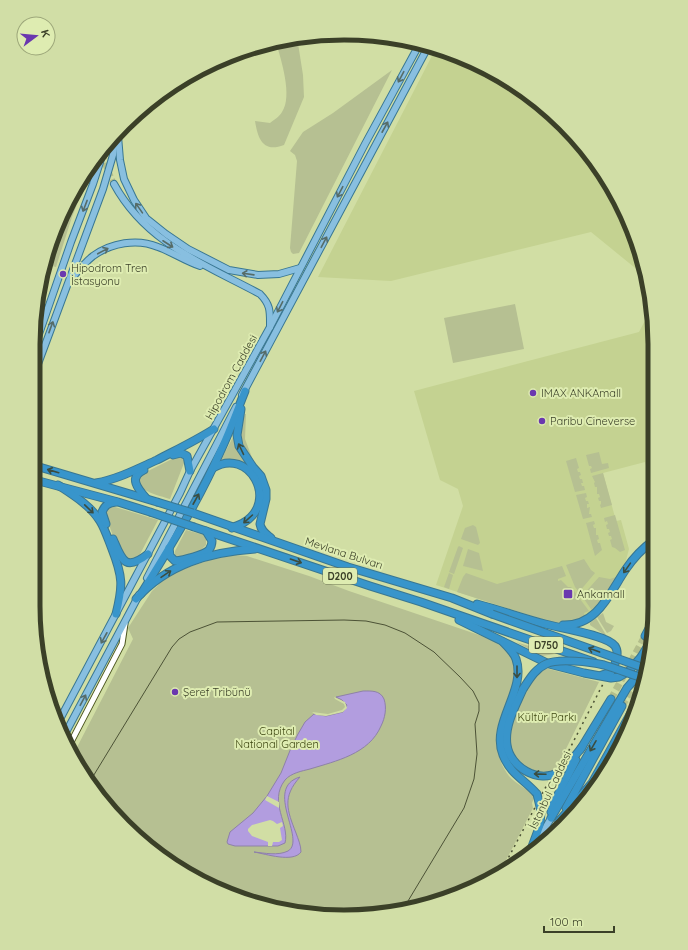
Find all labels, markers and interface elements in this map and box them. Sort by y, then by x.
north arrow [16,16,56,56]
text: K [38,28,53,39]
one-way arrow [397,71,404,83]
one-way arrow [382,121,389,133]
one-way arrow [336,186,343,198]
one-way arrow [81,200,89,212]
one-way arrow [135,203,143,214]
one-way arrow [321,236,328,248]
one-way arrow [162,240,174,248]
one-way arrow [96,247,108,254]
place label: Hipodrom Tren İstasyonu [71,261,147,288]
marker: Hipodrom Tren İstasyonu [58,269,68,279]
one-way arrow [242,270,255,278]
one-way arrow [276,301,283,313]
one-way arrow [48,320,55,333]
street label: Hipodrom Caddesi [202,332,260,422]
one-way arrow [260,351,267,363]
place label: IMAX ANKAmall [541,386,621,400]
marker: IMAX ANKAmall [528,388,538,398]
place label: Paribu Cineverse [550,414,635,428]
marker: Paribu Cineverse [537,416,547,426]
one-way arrow [237,443,244,455]
one-way arrow [47,467,60,474]
one-way arrow [193,494,200,506]
one-way arrow [84,504,94,513]
one-way arrow [243,515,253,524]
street label: Mevlana Bulvarı [303,534,385,572]
one-way arrow [290,558,303,565]
one-way arrow [623,562,631,573]
road number: D200 [323,568,357,584]
one-way arrow [160,570,171,578]
place label: Ankamall [577,587,625,601]
marker: Ankamall [562,588,574,600]
one-way arrow [99,632,107,644]
road number: D750 [529,637,563,653]
one-way arrow [588,646,600,654]
one-way arrow [513,665,521,678]
place label: Şeref Tribünü [183,685,251,699]
marker: Şeref Tribünü [170,687,180,697]
one-way arrow [80,694,88,706]
park label: Kültür Parkı [518,710,576,724]
park label: Capital National Garden [235,724,319,751]
one-way arrow [588,739,596,751]
street label: İstanbul Caddesi [526,749,574,831]
one-way arrow [534,771,547,778]
scale bar [544,908,614,934]
text: 100 m [550,914,583,929]

